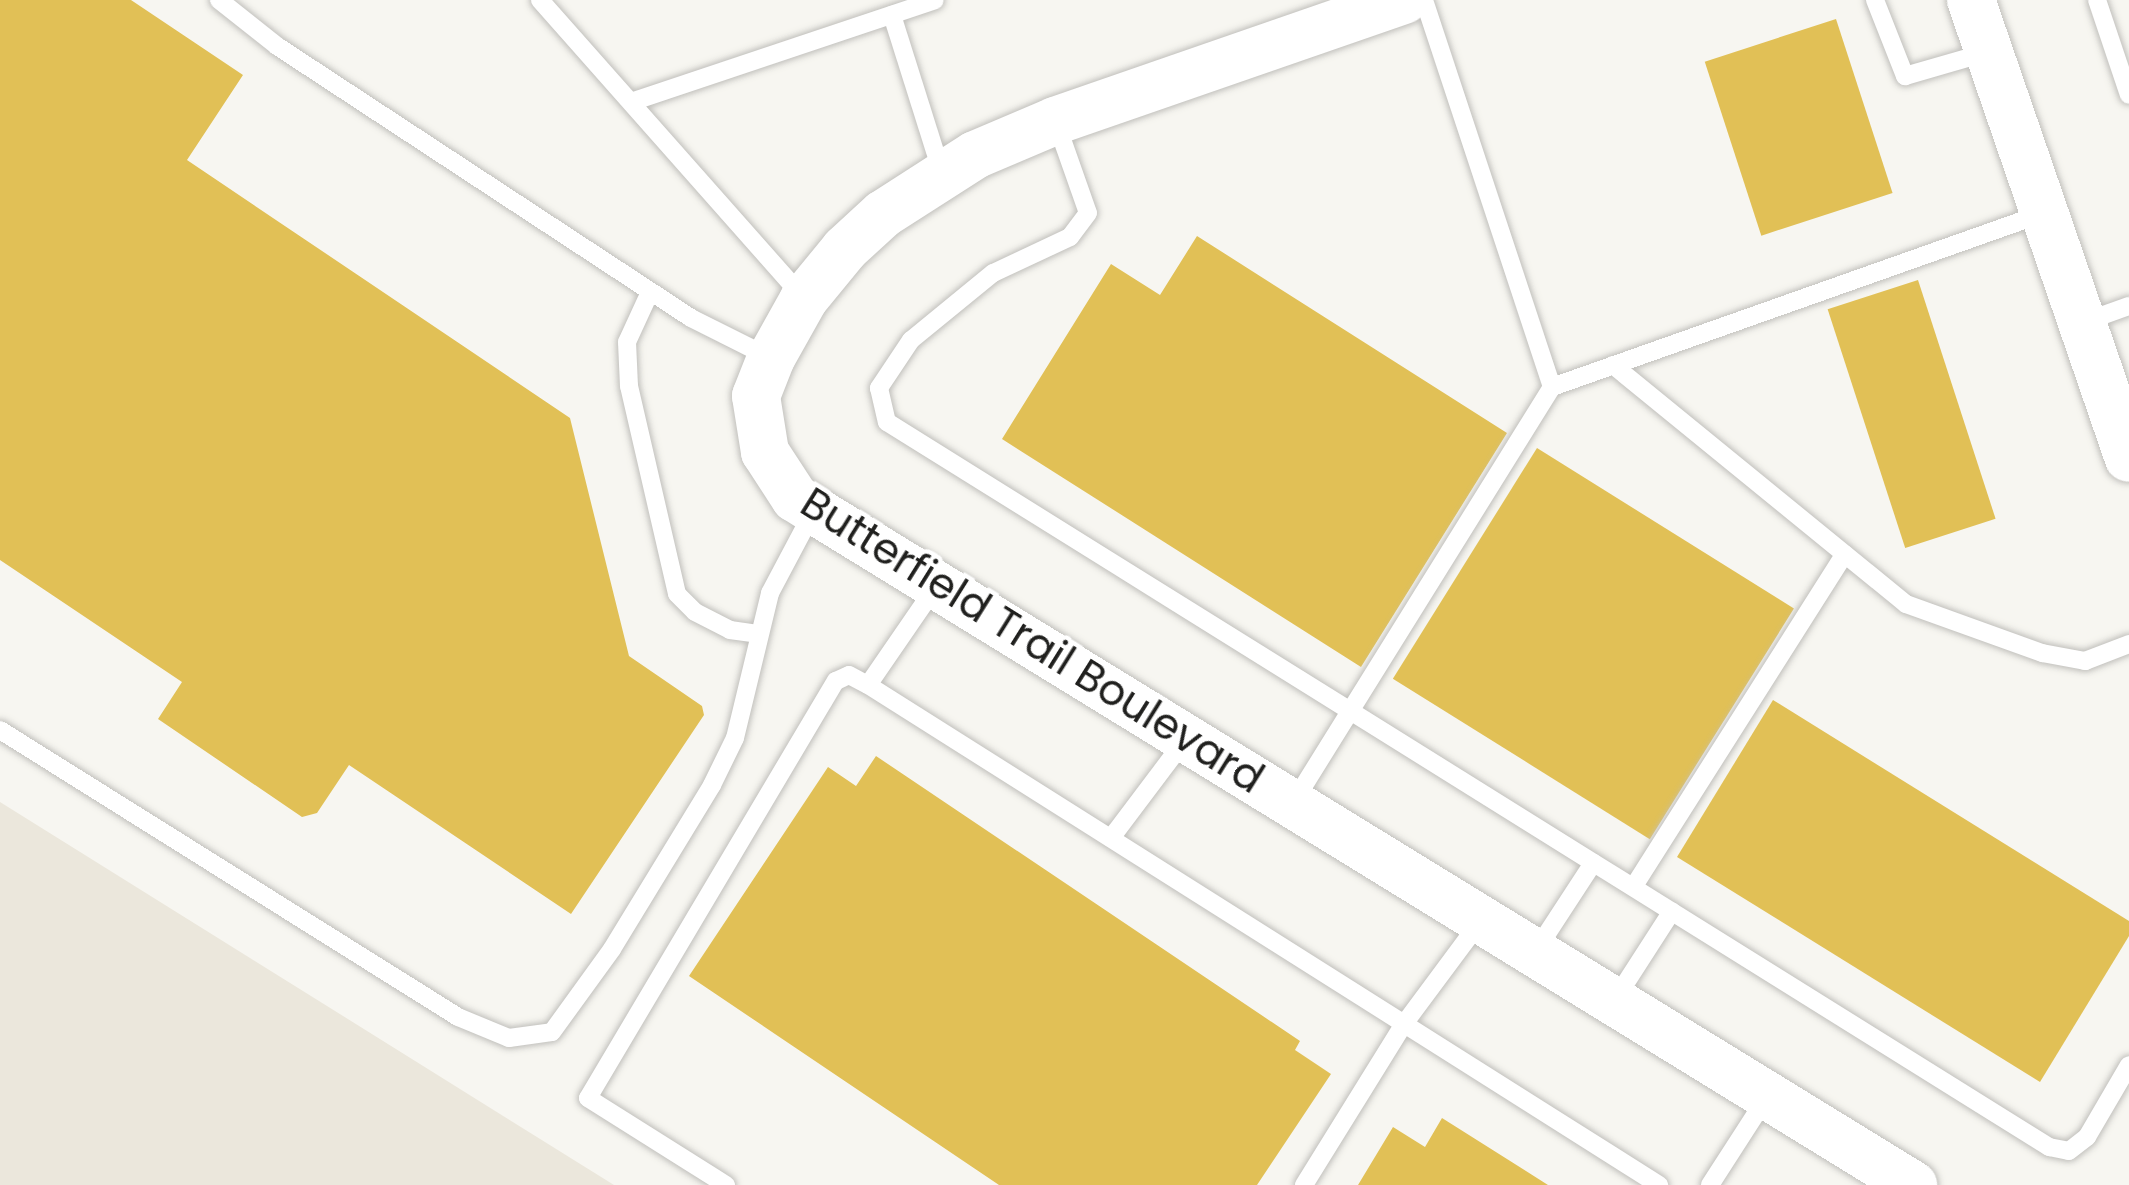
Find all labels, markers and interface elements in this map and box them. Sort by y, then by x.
street label: Butterfield Trail Boulevard [792,478,1272,804]

